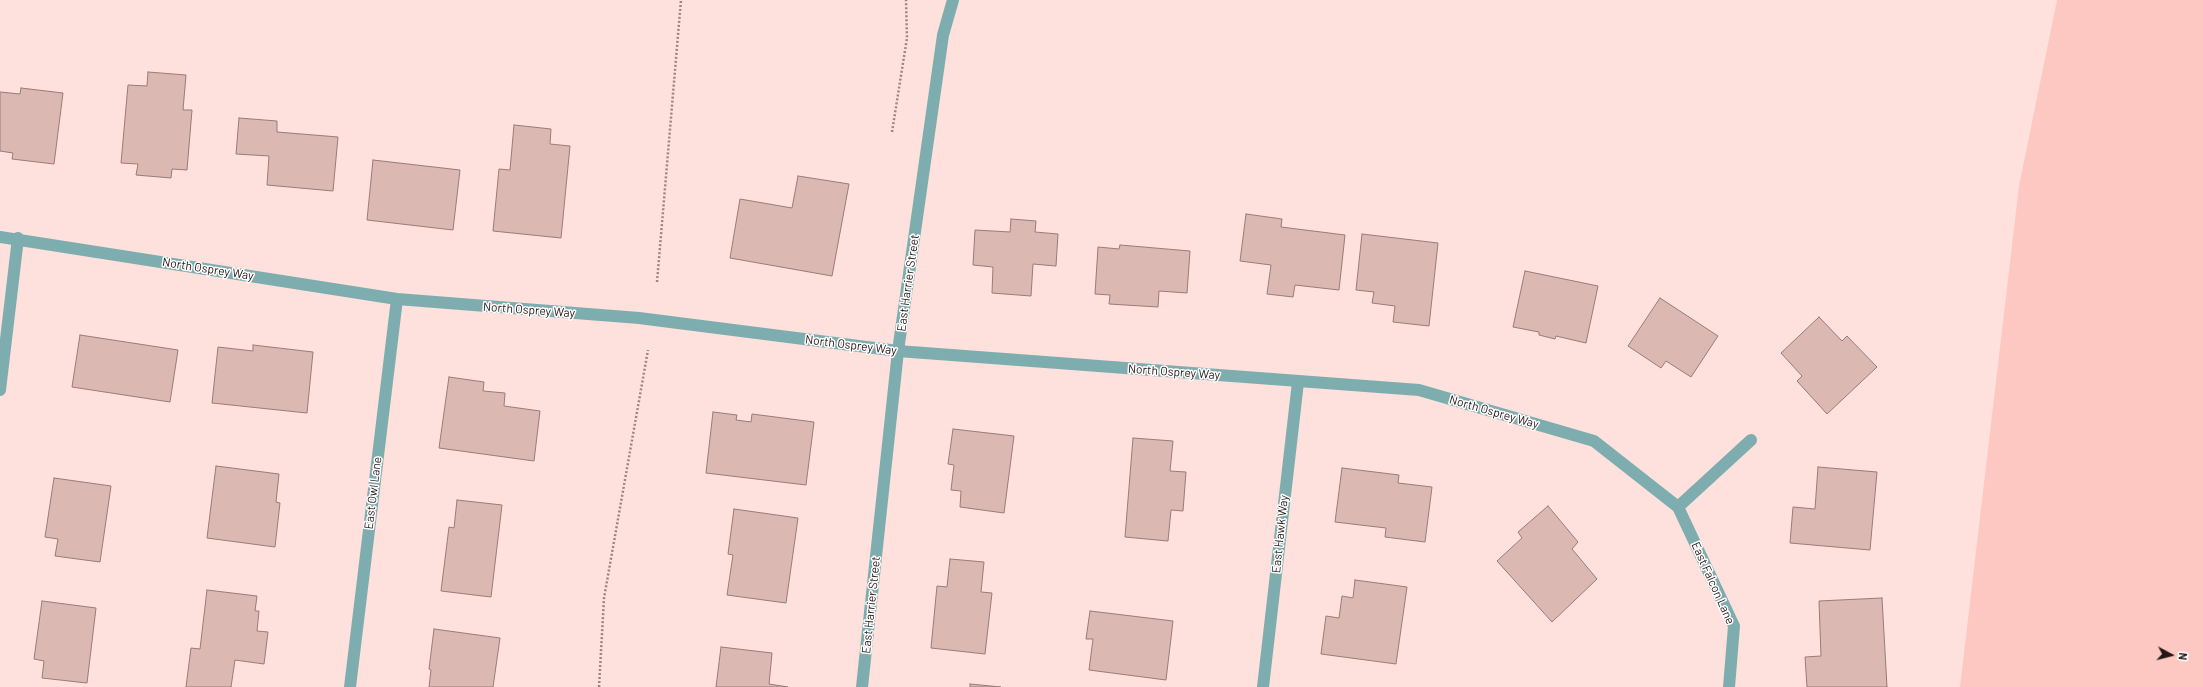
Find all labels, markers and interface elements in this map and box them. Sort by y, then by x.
street label: East Harrier Street [894,234,922,332]
street label: North Osprey Way [161,255,255,283]
street label: North Osprey Way [482,300,576,320]
street label: North Osprey Way [804,332,898,358]
street label: North Osprey Way [1127,362,1221,382]
street label: North Osprey Way [1448,392,1540,432]
street label: East Owl Lane [361,456,385,530]
street label: East Hawk Way [1269,494,1291,574]
street label: East Falcon Lane [1688,540,1738,626]
street label: East Harrier Street [859,556,883,654]
north arrow [2151,635,2191,675]
text: N [2177,652,2190,661]

